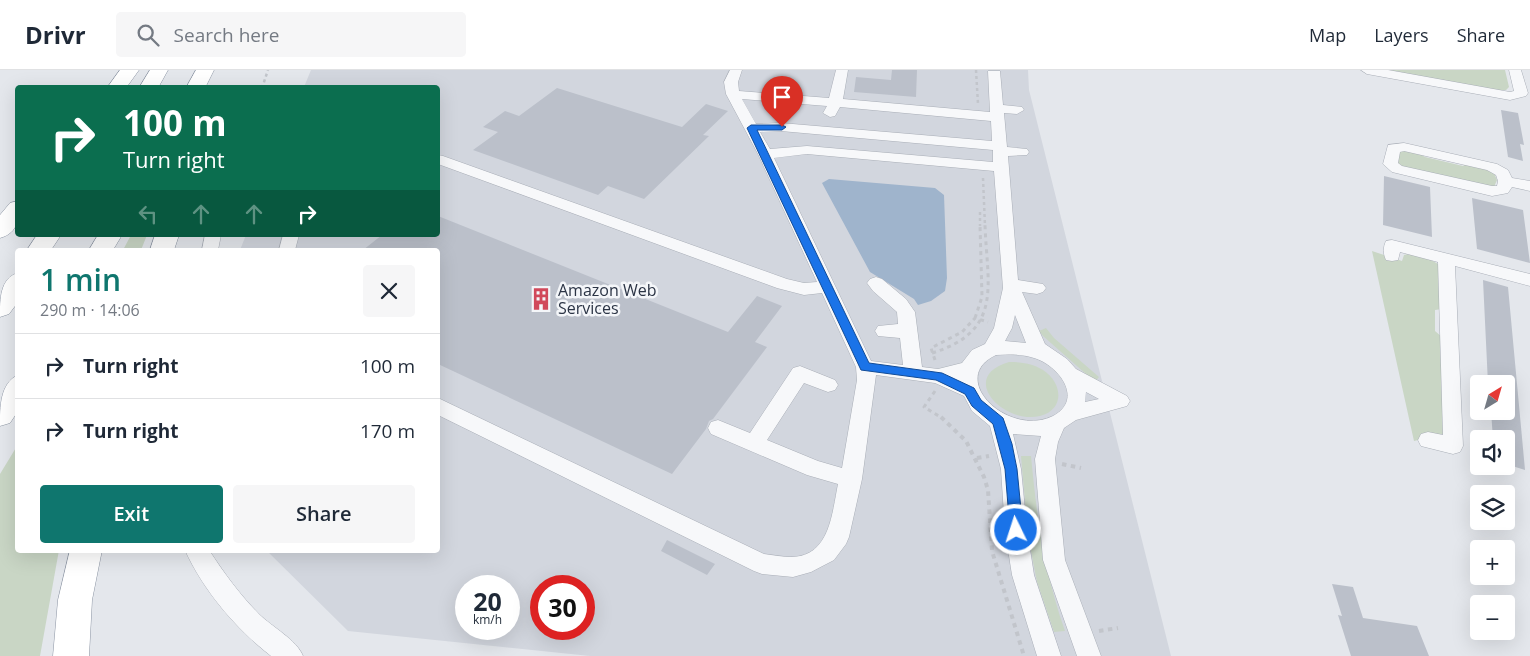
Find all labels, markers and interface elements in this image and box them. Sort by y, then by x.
search box [116,12,466,57]
text: Drivr [25,18,86,51]
icon: search [134,21,162,49]
text: Search here [174,22,279,48]
text: Map [1309,23,1346,47]
text: Layers [1374,23,1429,47]
text: Share [1457,23,1505,47]
pin [761,76,803,127]
icon: arrive [768,83,796,111]
text: 100 m [123,99,227,146]
icon: right [40,105,105,170]
text: Turn right [123,144,225,174]
icon: left [134,200,162,228]
icon: ahead [187,200,215,228]
icon: ahead [240,200,268,228]
icon: right [293,200,321,228]
text: 1 min [40,259,121,300]
button: close [363,265,415,317]
place label: Amazon Web Services [558,279,656,319]
building icon: Amazon Web Services [528,286,554,312]
text: 290 m · 14:06 [40,299,140,321]
icon: right [40,352,68,380]
text: Turn right [83,353,178,379]
text: 100 m [360,353,415,379]
north arrow [1470,375,1515,420]
map controls [1470,375,1515,640]
icon: right [40,417,68,445]
text: Turn right [83,418,178,444]
text: 170 m [360,418,415,444]
button: sound [1470,430,1515,475]
button: Exit [40,485,223,543]
button: Share [233,485,415,543]
button: layers [1470,485,1515,530]
position arrow [989,503,1041,555]
button: + [1470,540,1515,585]
speed limit sign: 30 [530,575,595,640]
text: 20 [473,584,502,618]
button: − [1470,595,1515,640]
text: km/h [473,611,502,628]

